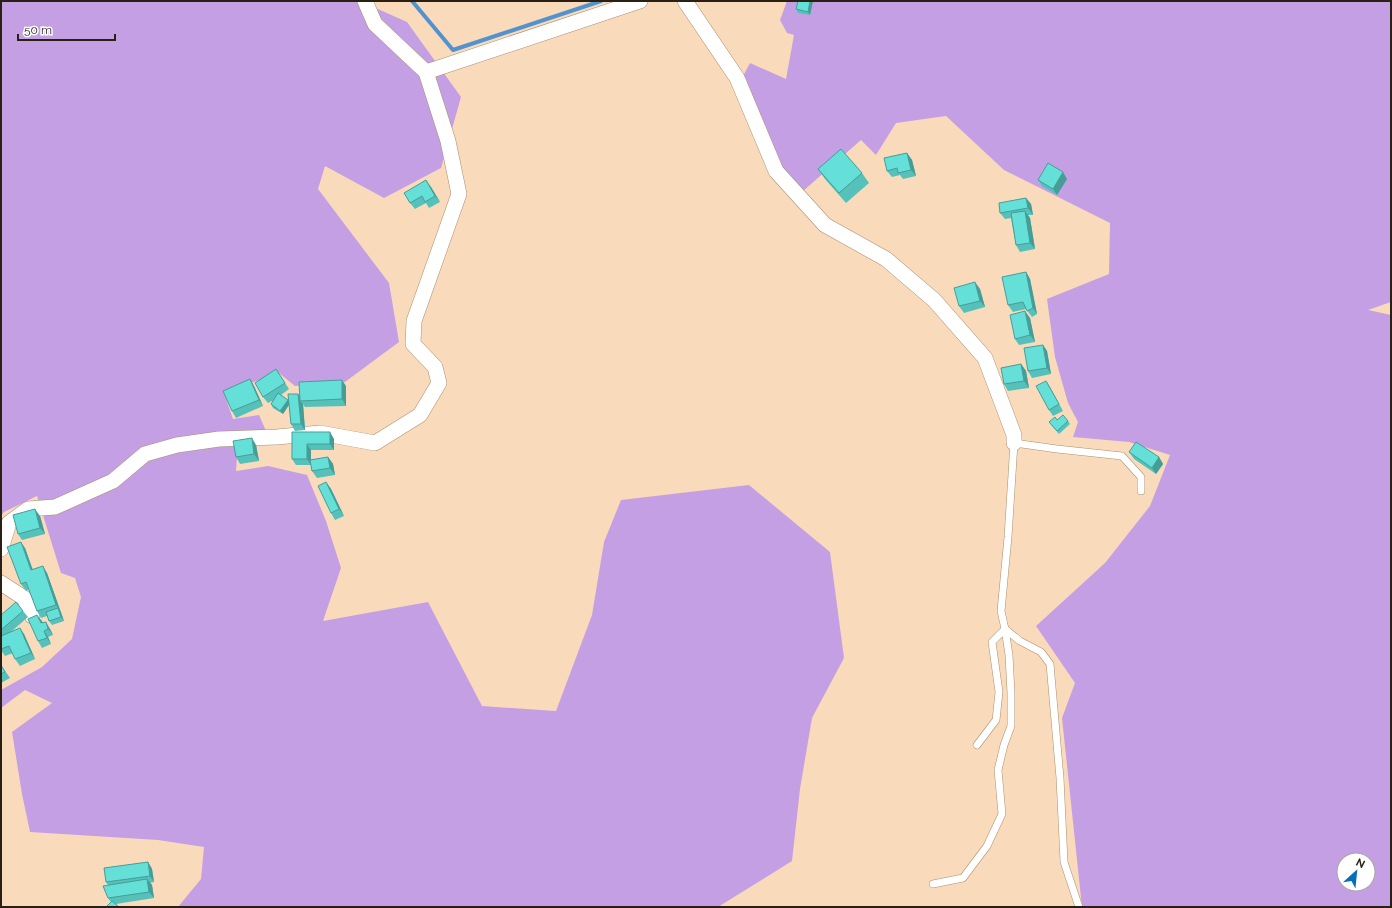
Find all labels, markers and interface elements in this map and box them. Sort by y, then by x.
scale bar [18,16,115,42]
text: 50 m [24,23,52,37]
north arrow [1336,852,1376,892]
text: N [1354,856,1367,871]

